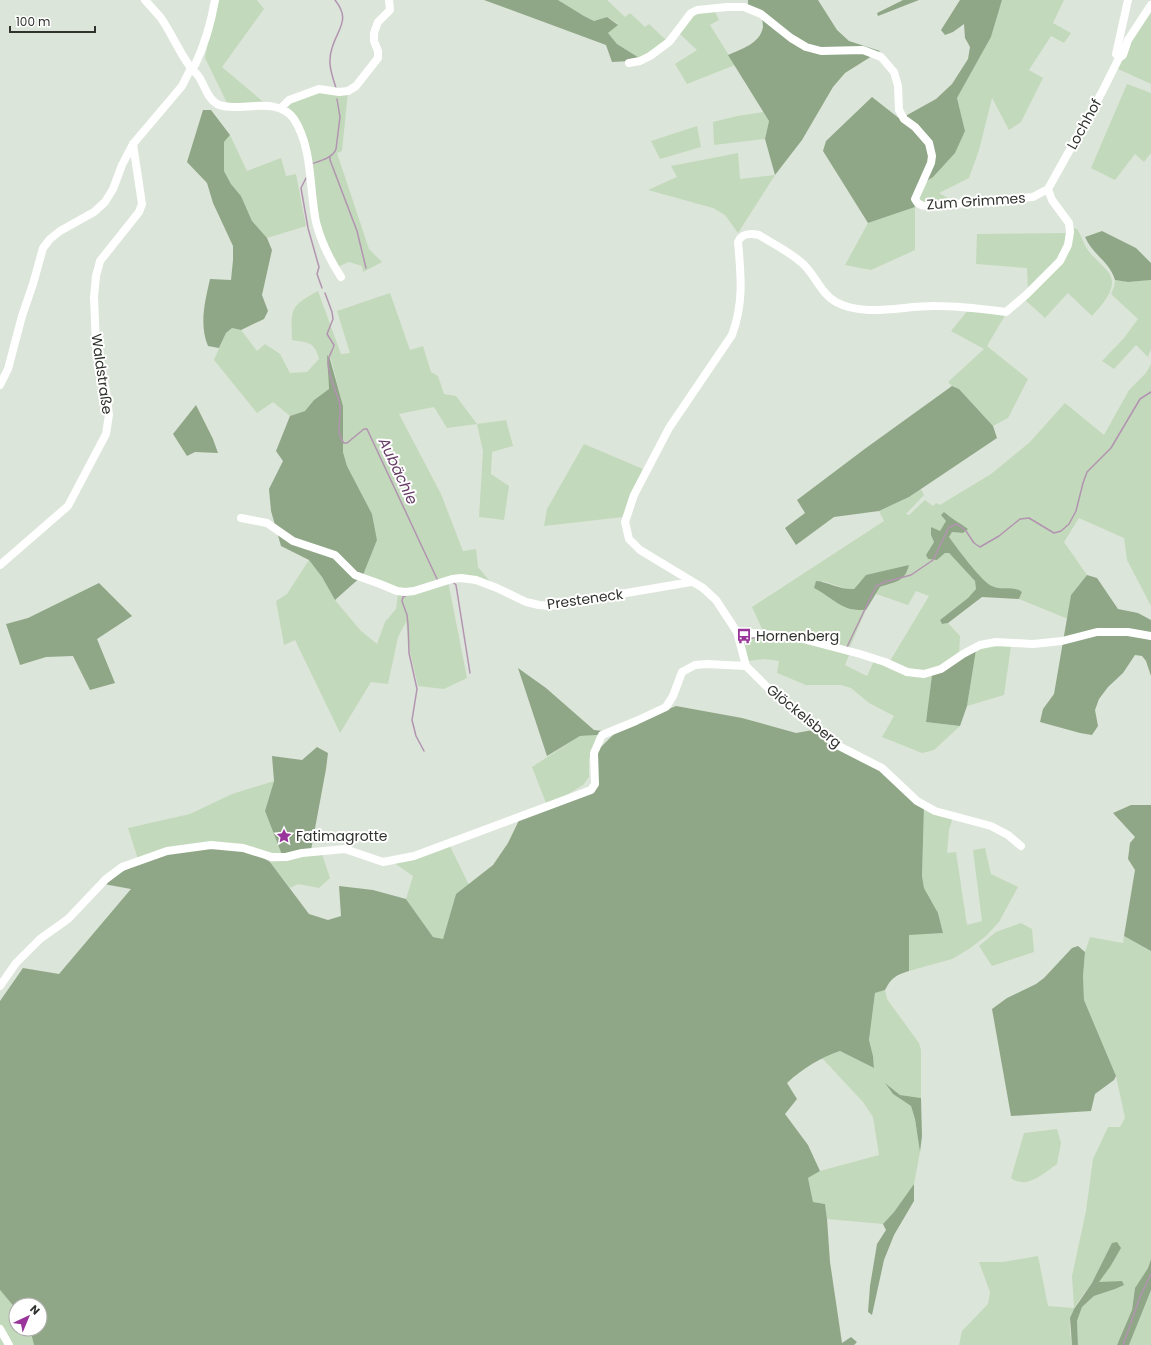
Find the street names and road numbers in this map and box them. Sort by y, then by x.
street label: Lochhof [1062,95,1106,153]
street label: Zum Grimmes [926,188,1026,214]
street label: Waldstraße [86,332,118,416]
street label: Presteneck [546,584,625,614]
street label: Glöckelsberg [762,680,846,752]

